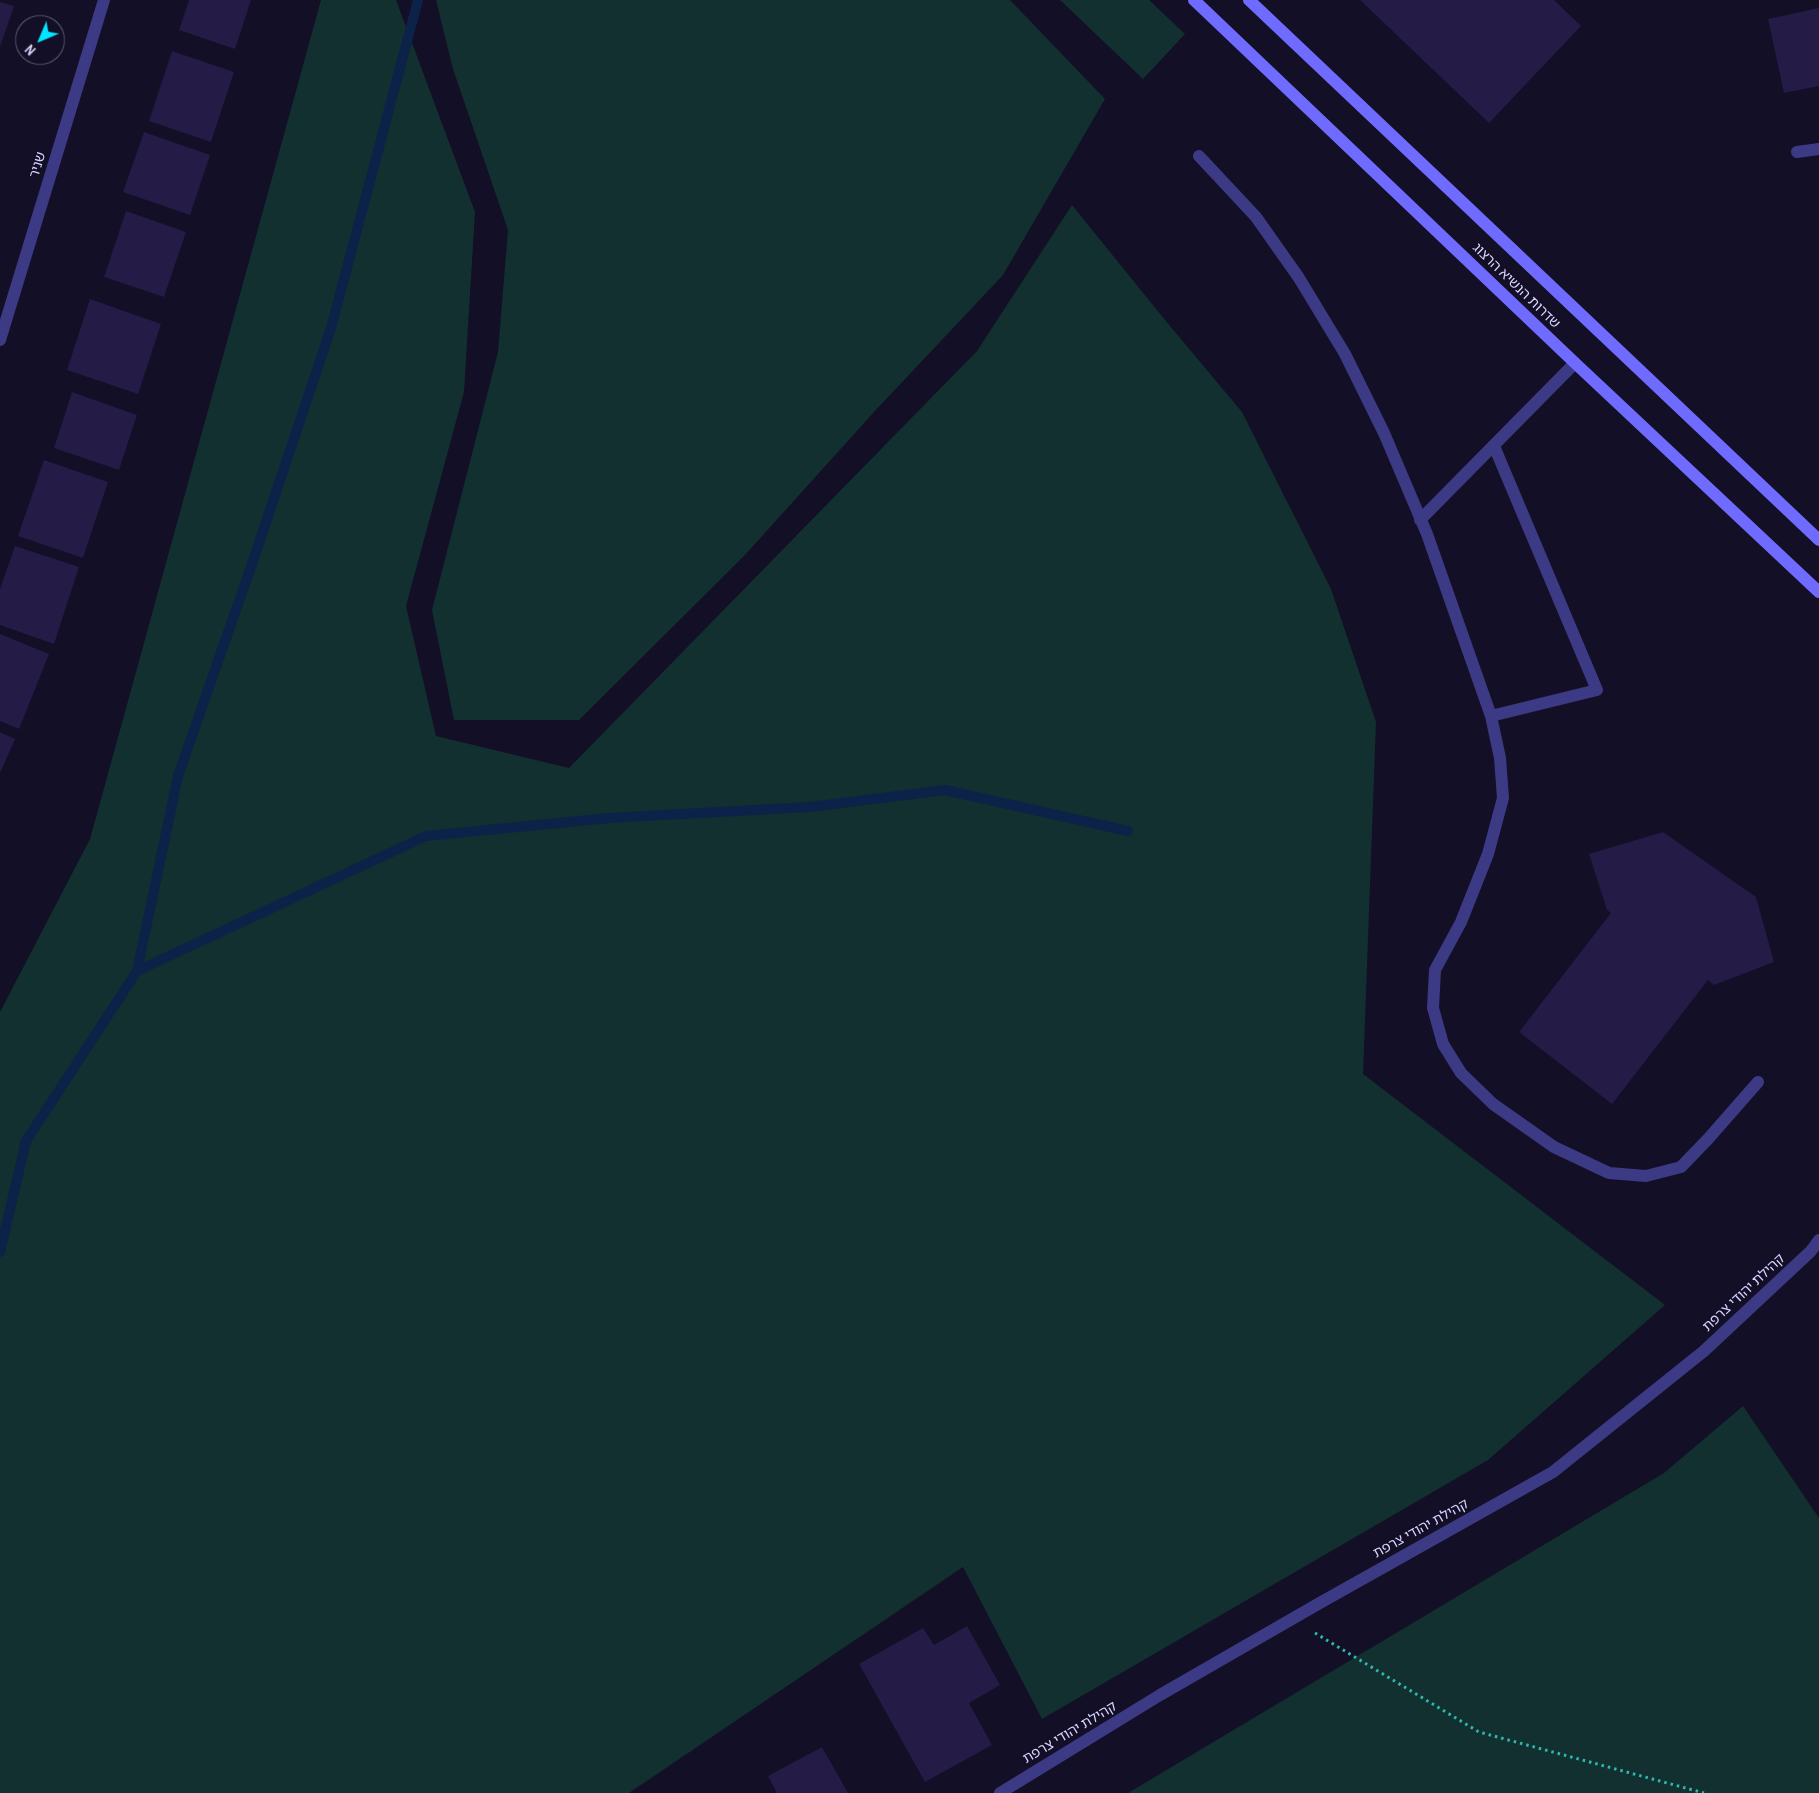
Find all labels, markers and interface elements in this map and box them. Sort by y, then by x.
north arrow [15,15,65,65]
text: N [21,41,39,59]
street label: שניר [26,150,50,180]
street label: שדרות הנשיא הרצוג [1469,240,1563,332]
street label: קהילת יהודי צרפת [1699,1251,1789,1335]
street label: קהילת יהודי צרפת [1370,1496,1472,1562]
street label: קהילת יהודי צרפת [1020,1698,1120,1768]

